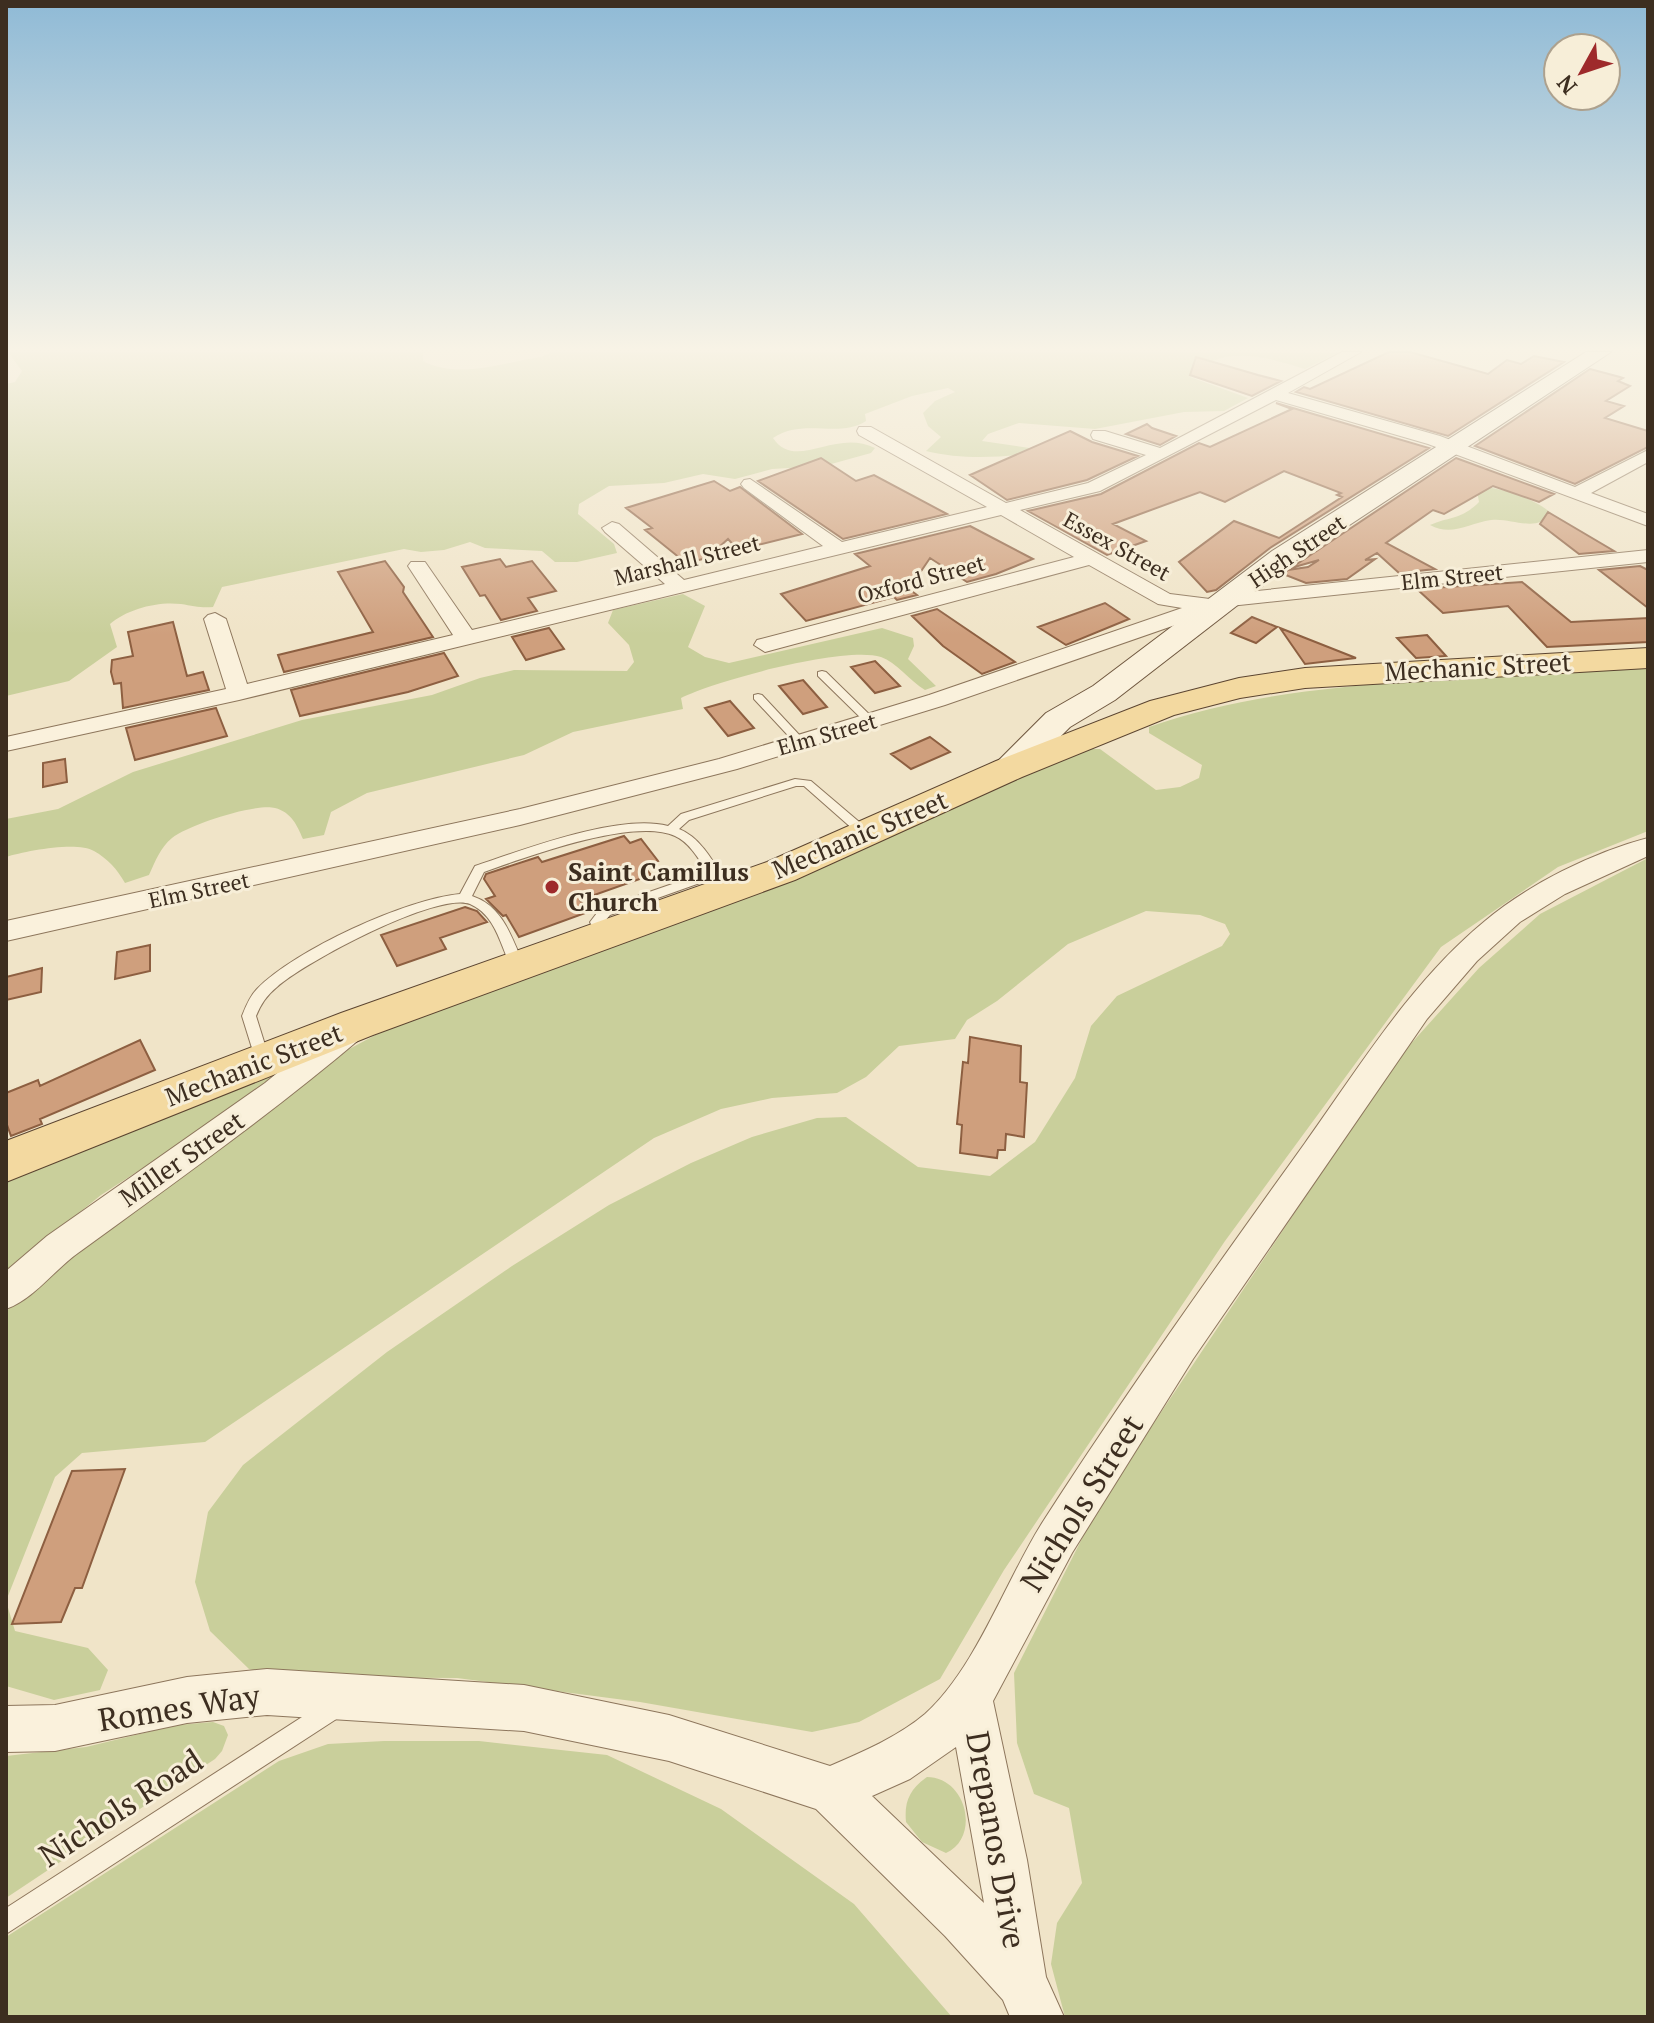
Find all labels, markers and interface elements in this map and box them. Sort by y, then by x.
north arrow [1542,32,1622,112]
text: N [1550,69,1583,101]
street label: Essex Street [1059,504,1176,587]
street label: High Street [1243,507,1351,594]
street label: Marshall Street [611,527,763,592]
street label: Oxford Street [854,548,988,610]
street label: Elm Street [1399,557,1504,596]
street label: Mechanic Street [1384,644,1573,688]
street label: Elm Street [774,705,880,762]
street label: Mechanic Street [767,782,953,886]
place label: Saint Camillus Church [568,854,749,918]
street label: Elm Street [146,865,252,914]
marker: Saint Camillus Church [543,878,561,896]
street label: Mechanic Street [160,1015,347,1113]
street label: Miller Street [112,1103,251,1214]
street label: Nichols Street [1010,1406,1152,1599]
street label: Romes Way [95,1673,263,1740]
street label: Drepanos Drive [957,1728,1037,1952]
street label: Nichols Road [31,1738,211,1876]

